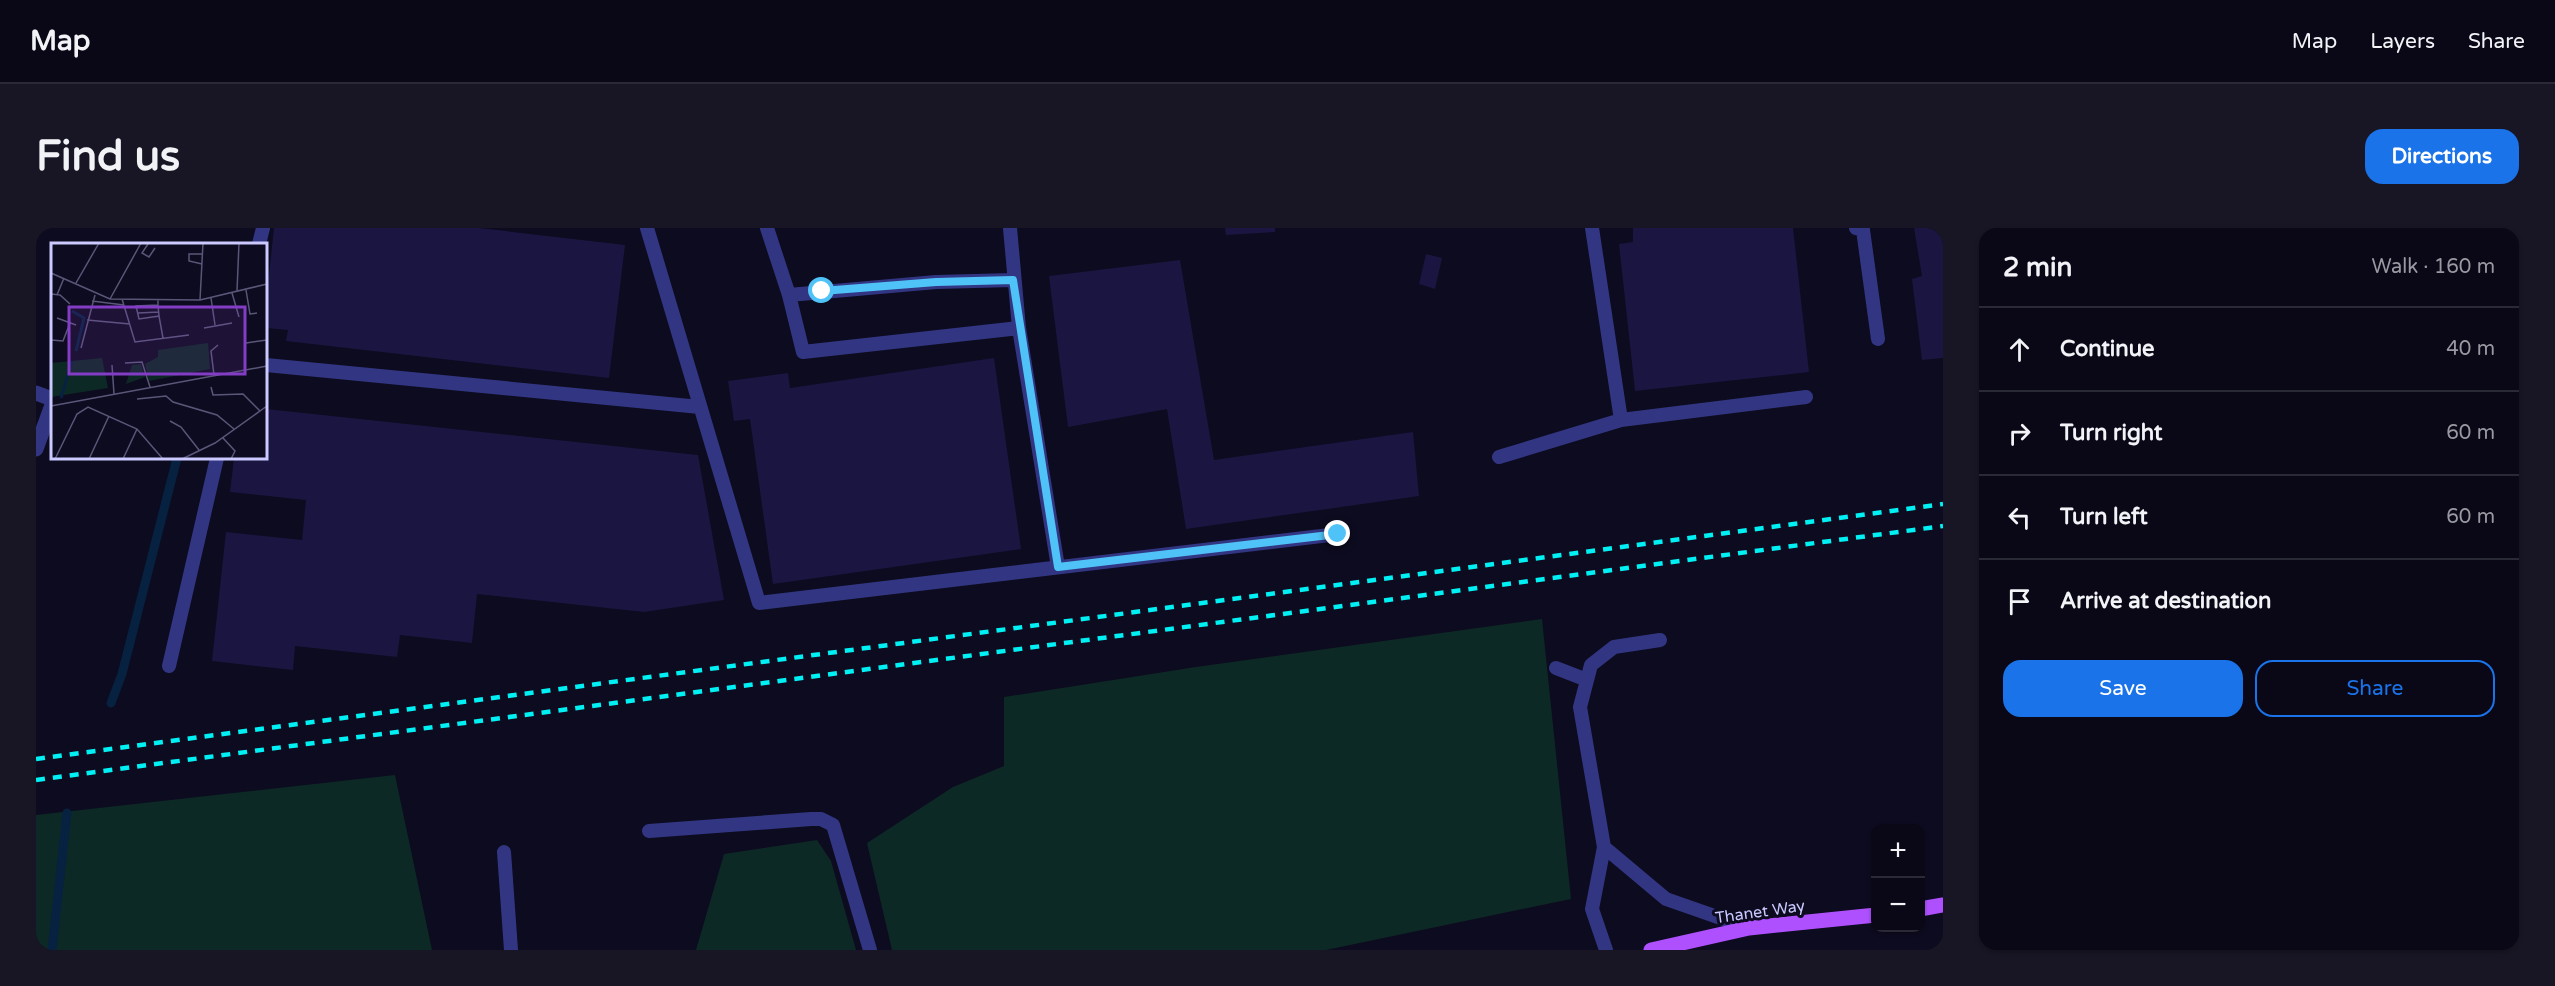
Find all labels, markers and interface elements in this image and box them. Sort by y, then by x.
text: Map [30,24,90,58]
text: Map [2292,29,2337,54]
text: Layers [2370,29,2435,54]
text: Share [2468,29,2525,54]
button: Directions [2365,129,2519,184]
text: Find us [36,131,180,182]
inset map [51,243,267,459]
text: 2 min [2003,252,2072,283]
text: Walk · 160 m [2372,255,2495,279]
route start [808,277,834,303]
icon: ahead [2003,333,2036,366]
text: Continue [2060,336,2155,362]
text: 40 m [2446,337,2495,361]
icon: right [2003,417,2036,450]
text: Turn right [2060,420,2162,446]
text: 60 m [2446,421,2495,445]
icon: left [2003,501,2036,534]
text: Turn left [2060,504,2148,530]
text: 60 m [2446,505,2495,529]
route end [1324,520,1350,546]
icon: arrive [2003,585,2036,618]
text: Arrive at destination [2060,588,2271,614]
button: Save [2003,660,2243,717]
button: Share [2255,660,2495,717]
map controls [1871,824,1925,932]
button: + [1871,824,1925,878]
button: − [1871,878,1925,932]
street label: Thanet Way [1714,896,1807,928]

